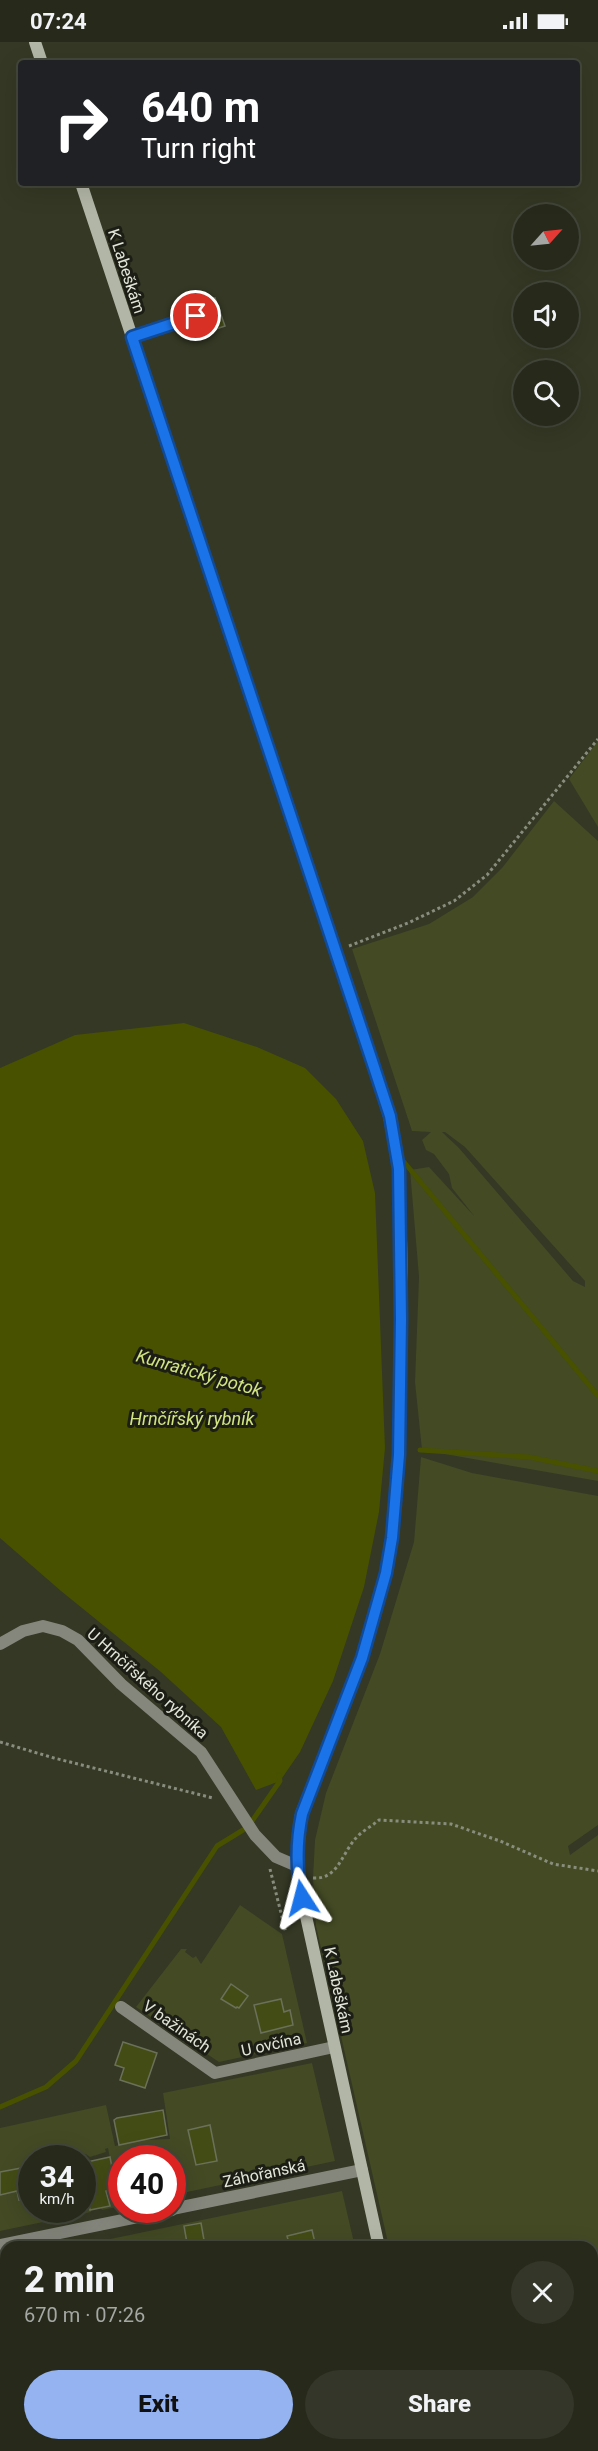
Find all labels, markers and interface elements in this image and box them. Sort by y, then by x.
text: 07:24 [30,9,87,34]
text: 640 m [141,83,260,132]
icon: right [42,84,120,162]
text: Turn right [141,133,256,165]
north arrow [513,204,579,270]
map controls [513,204,579,426]
street label: K Labeškám [104,226,149,316]
button: sound [513,282,579,348]
pin [170,290,221,341]
icon: arrive [179,299,212,332]
button: search [513,360,579,426]
water label: Kunratický potok [134,1345,266,1401]
water label: Hrnčířský rybník [130,1408,256,1429]
street label: U Hrnčířského rybníka [83,1624,212,1743]
position arrow [270,1866,334,1930]
street label: K Labeškám [320,1945,357,2035]
street label: V bažinách [139,1996,214,2057]
street label: U ovčína [239,2029,303,2060]
speed limit sign: 40 [108,2145,186,2223]
street label: Záhořanská [221,2155,307,2192]
text: 34 [40,2159,74,2194]
text: km/h [39,2190,75,2208]
text: 2 min [24,2259,115,2301]
button: close [511,2261,574,2324]
text: 670 m · 07:26 [24,2303,145,2327]
button: Exit [24,2370,293,2439]
button: Share [305,2370,574,2439]

